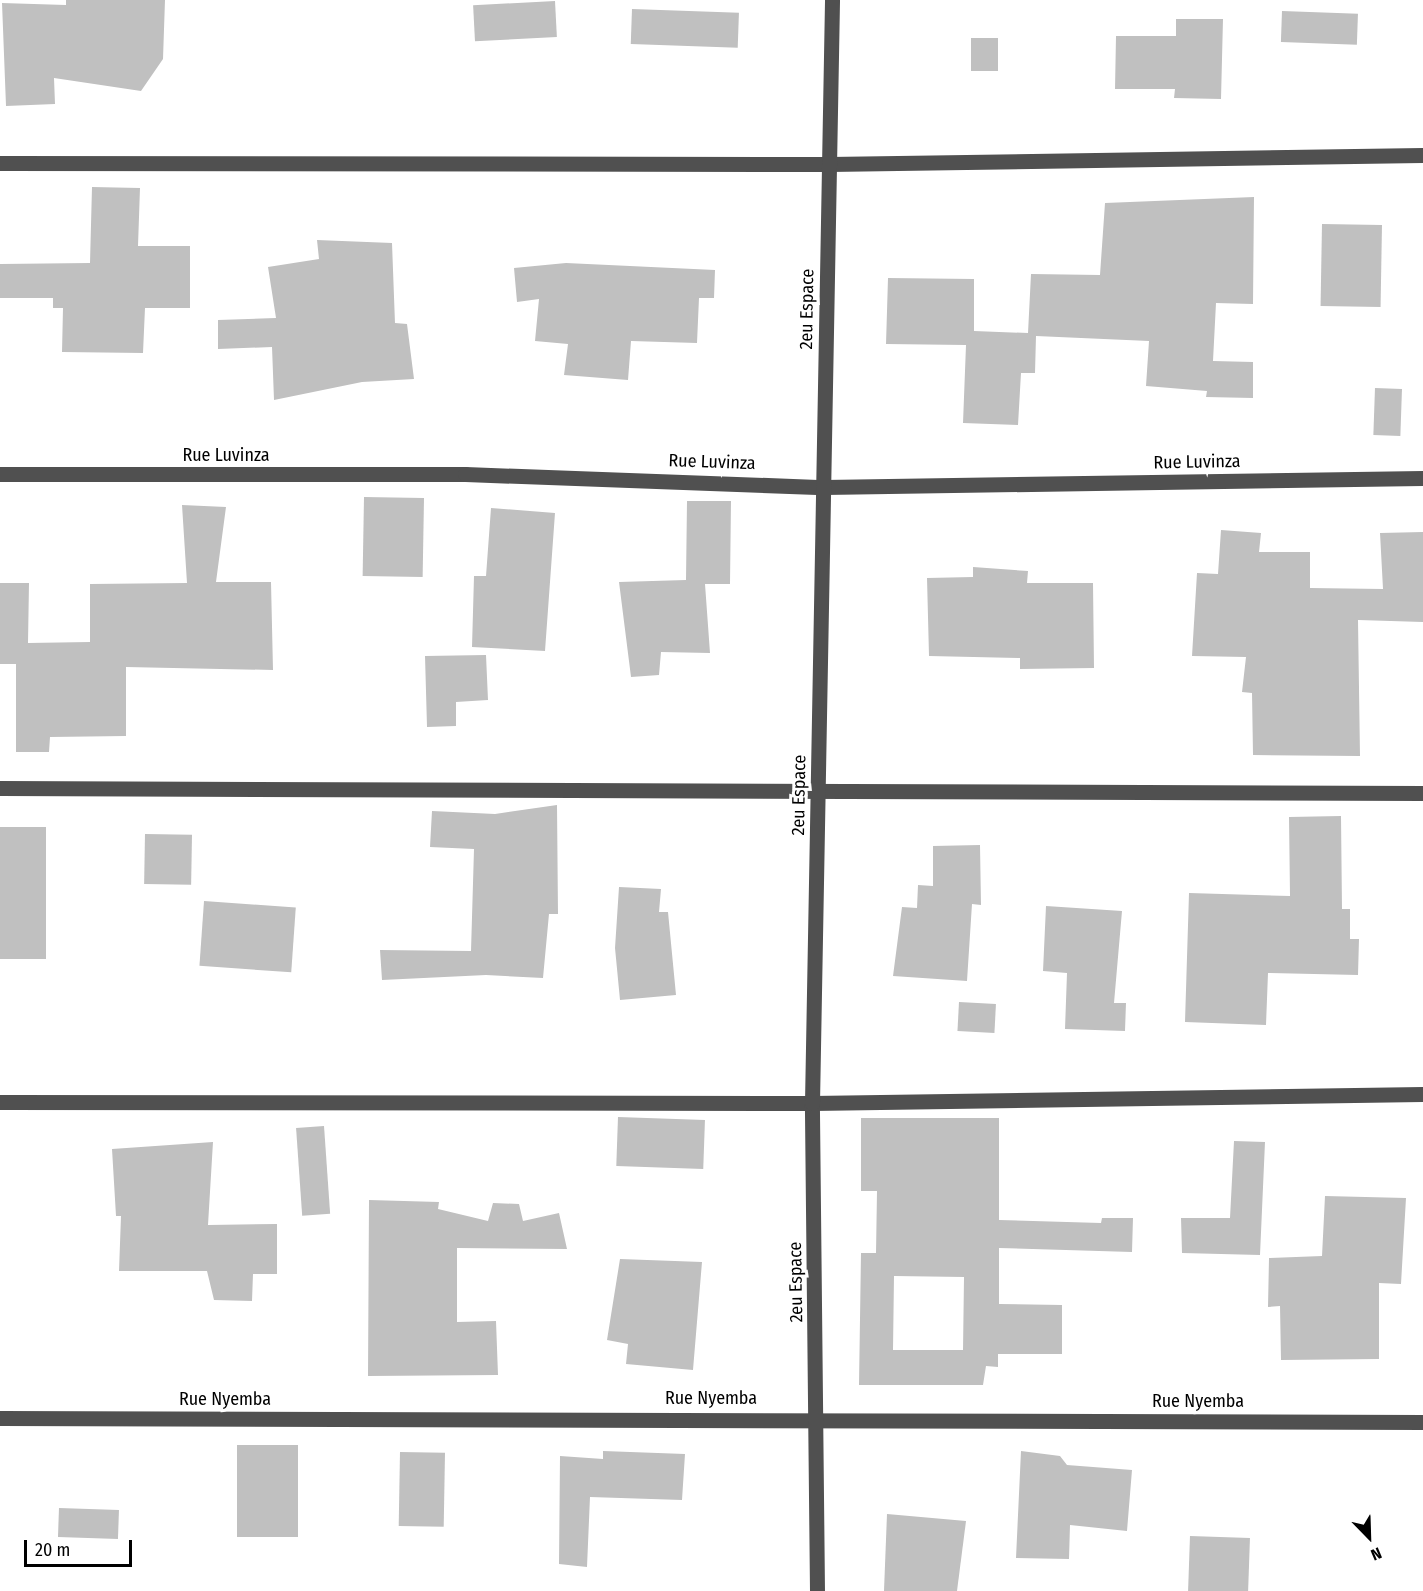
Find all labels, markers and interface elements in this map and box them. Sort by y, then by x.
street label: 2eu Espace [795,268,819,350]
street label: Rue Luvinza [182,444,270,466]
street label: Rue Luvinza [668,450,756,474]
street label: Rue Luvinza [1153,450,1241,474]
street label: 2eu Espace [787,754,811,836]
street label: 2eu Espace [784,1241,808,1323]
street label: Rue Nyemba [665,1387,757,1409]
street label: Rue Nyemba [179,1388,271,1410]
street label: Rue Nyemba [1152,1390,1244,1412]
north arrow [1339,1507,1399,1567]
scale bar [27,1528,135,1566]
text: 20 m [35,1539,70,1561]
text: N [1368,1543,1384,1565]

